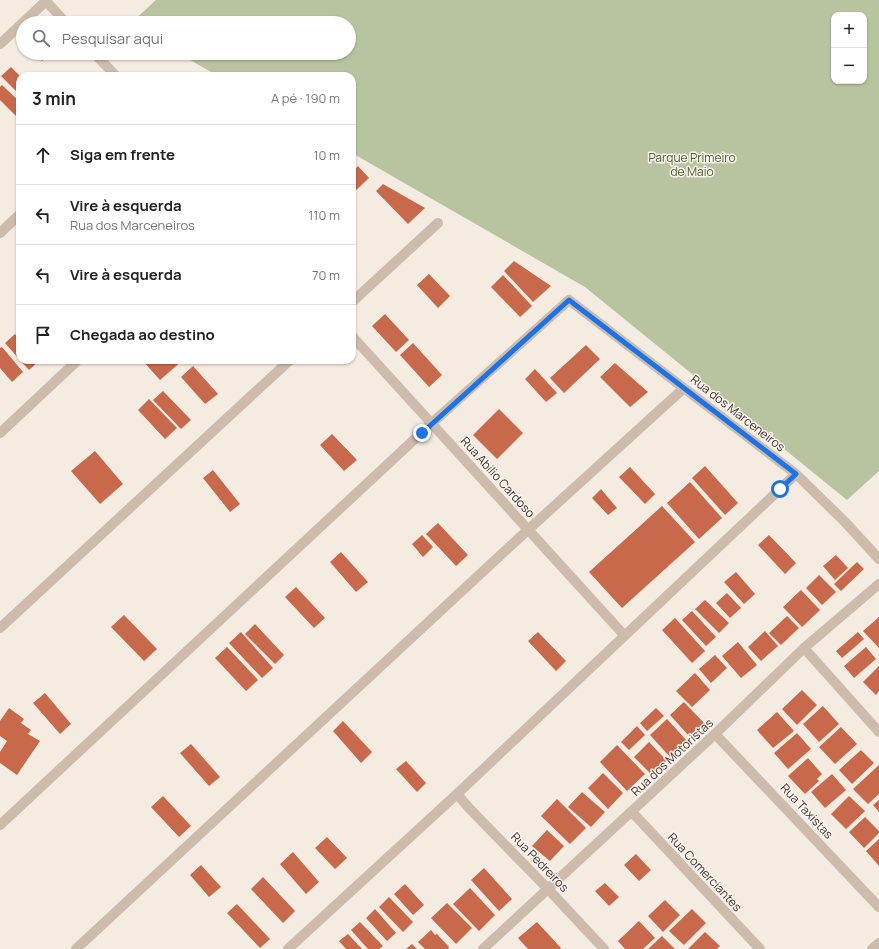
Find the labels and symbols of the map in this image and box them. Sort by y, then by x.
park label: Parque Primeiro de Maio [648,149,736,180]
street label: Rua dos Marceneiros [687,371,789,455]
route end [413,424,431,442]
street label: Rua Abilio Cardoso [457,433,539,521]
route start [771,480,789,498]
street label: Rua dos Motoristas [627,714,717,800]
street label: Rua Taxistas [777,780,837,842]
street label: Rua Pedreiros [507,829,573,895]
street label: Rua Comerciantes [664,829,746,915]

